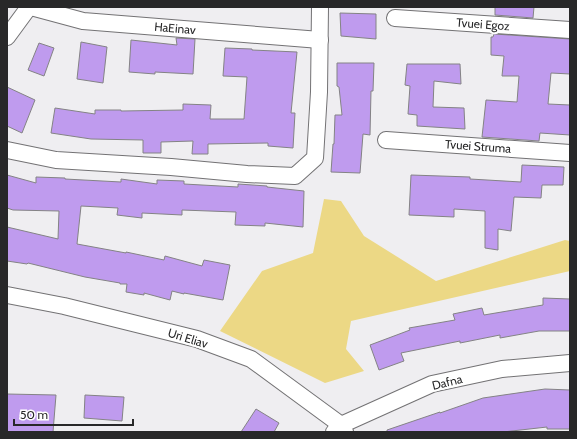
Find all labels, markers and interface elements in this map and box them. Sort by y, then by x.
street label: Tvuei Egoz [456,15,511,33]
street label: HaEinav [154,19,196,37]
street label: Tvuei Struma [444,136,512,156]
street label: Uri Eliav [166,325,210,351]
street label: Dafna [430,371,464,393]
scale bar [14,401,133,427]
text: 50 m [20,407,48,422]

